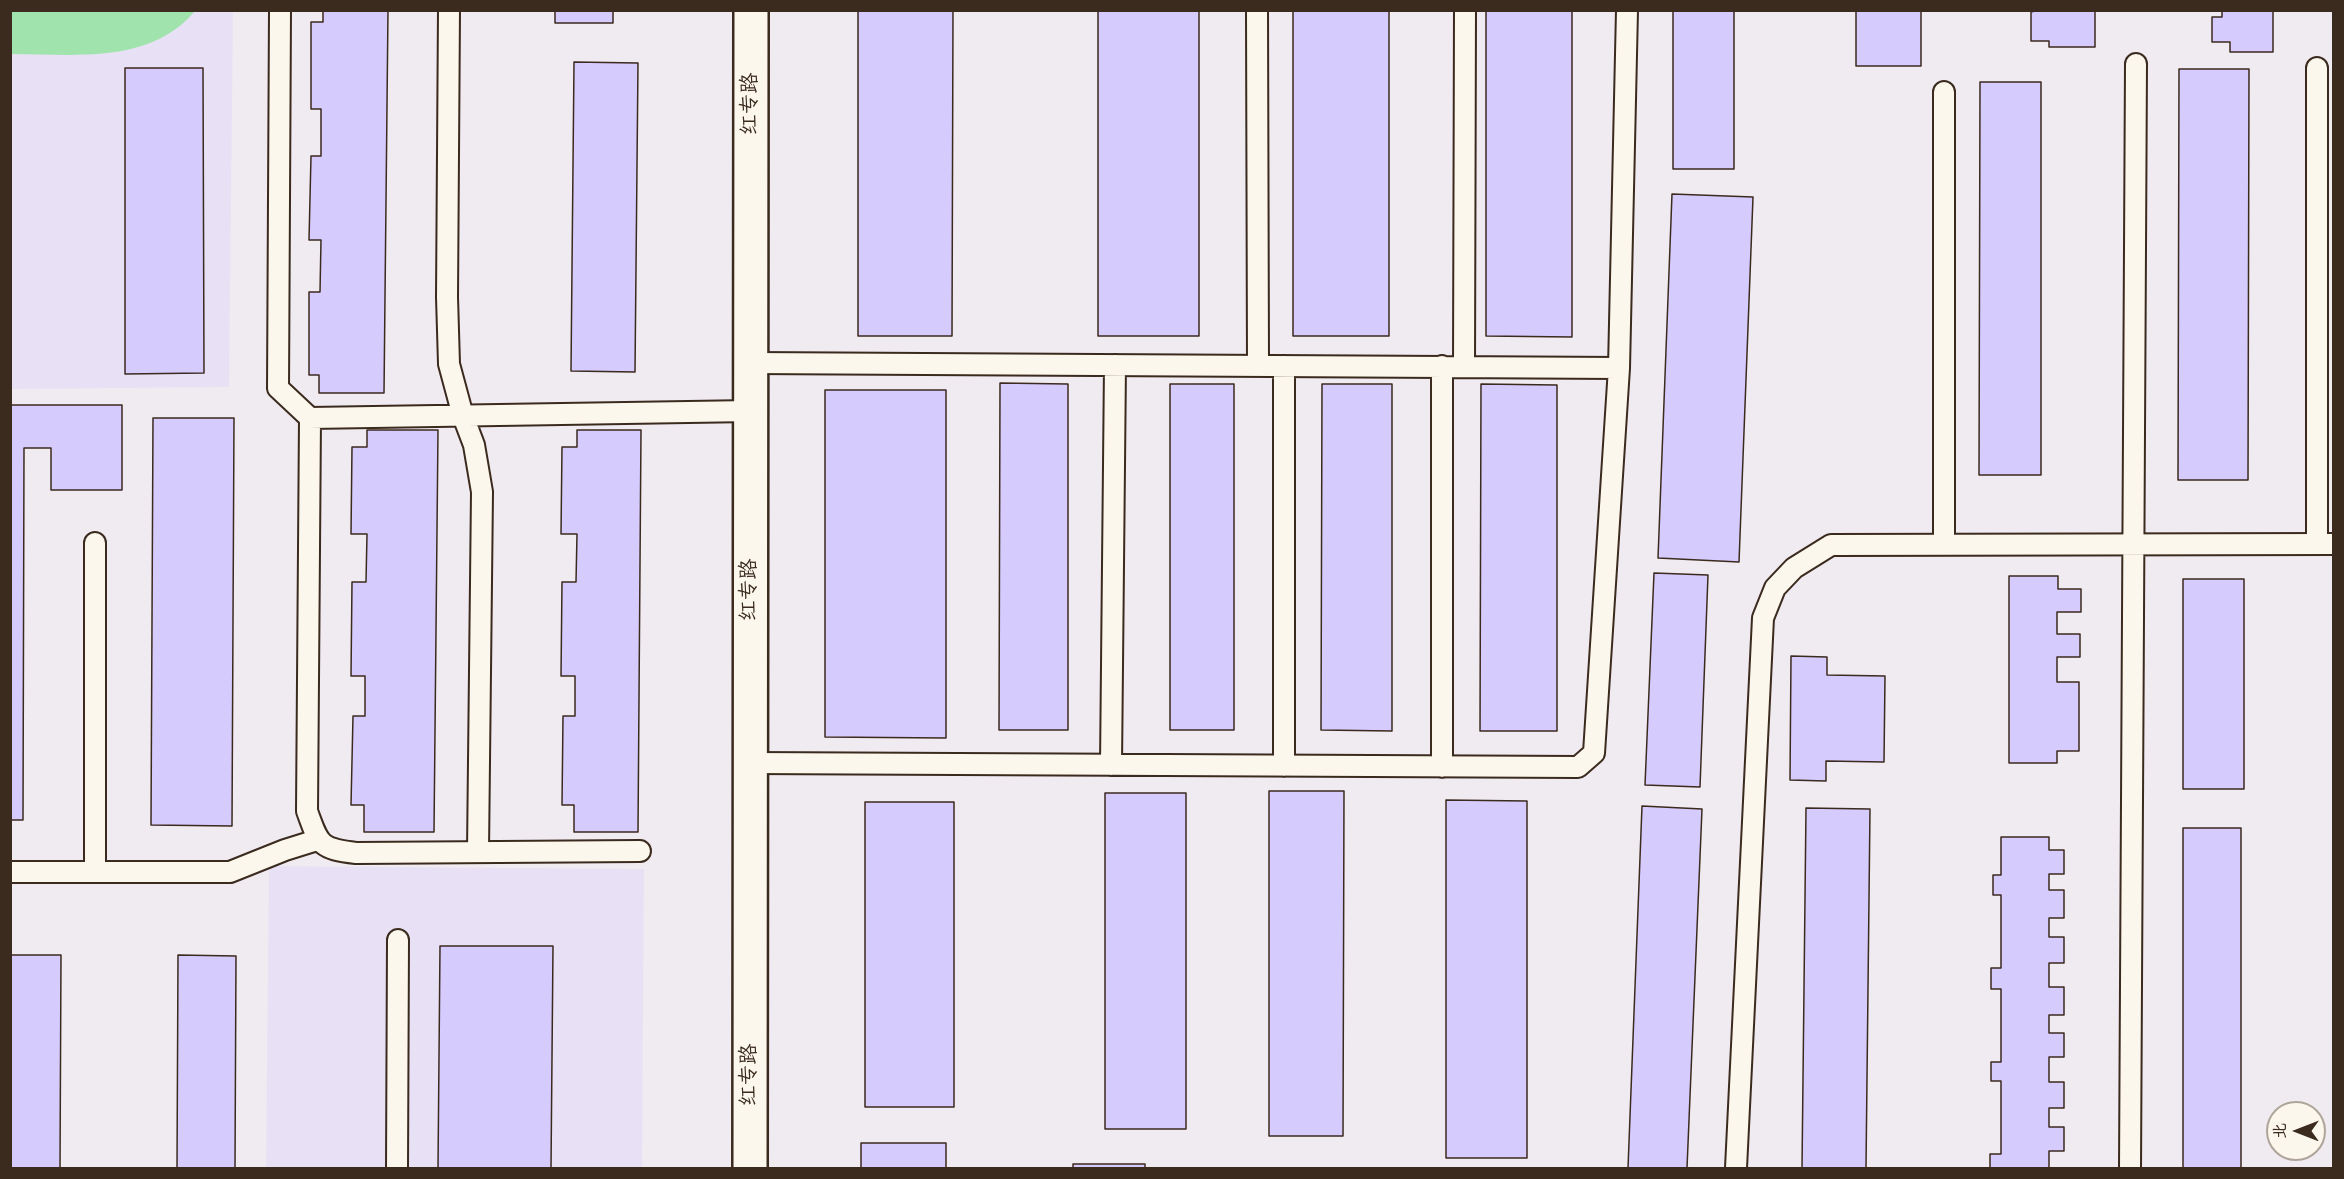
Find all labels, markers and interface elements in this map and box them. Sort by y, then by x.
street label: 红专路 [738,73,764,135]
street label: 红专路 [737,559,763,621]
street label: 红专路 [737,1044,763,1106]
north arrow [2266,1101,2326,1161]
text: 北 [2270,1123,2289,1139]

